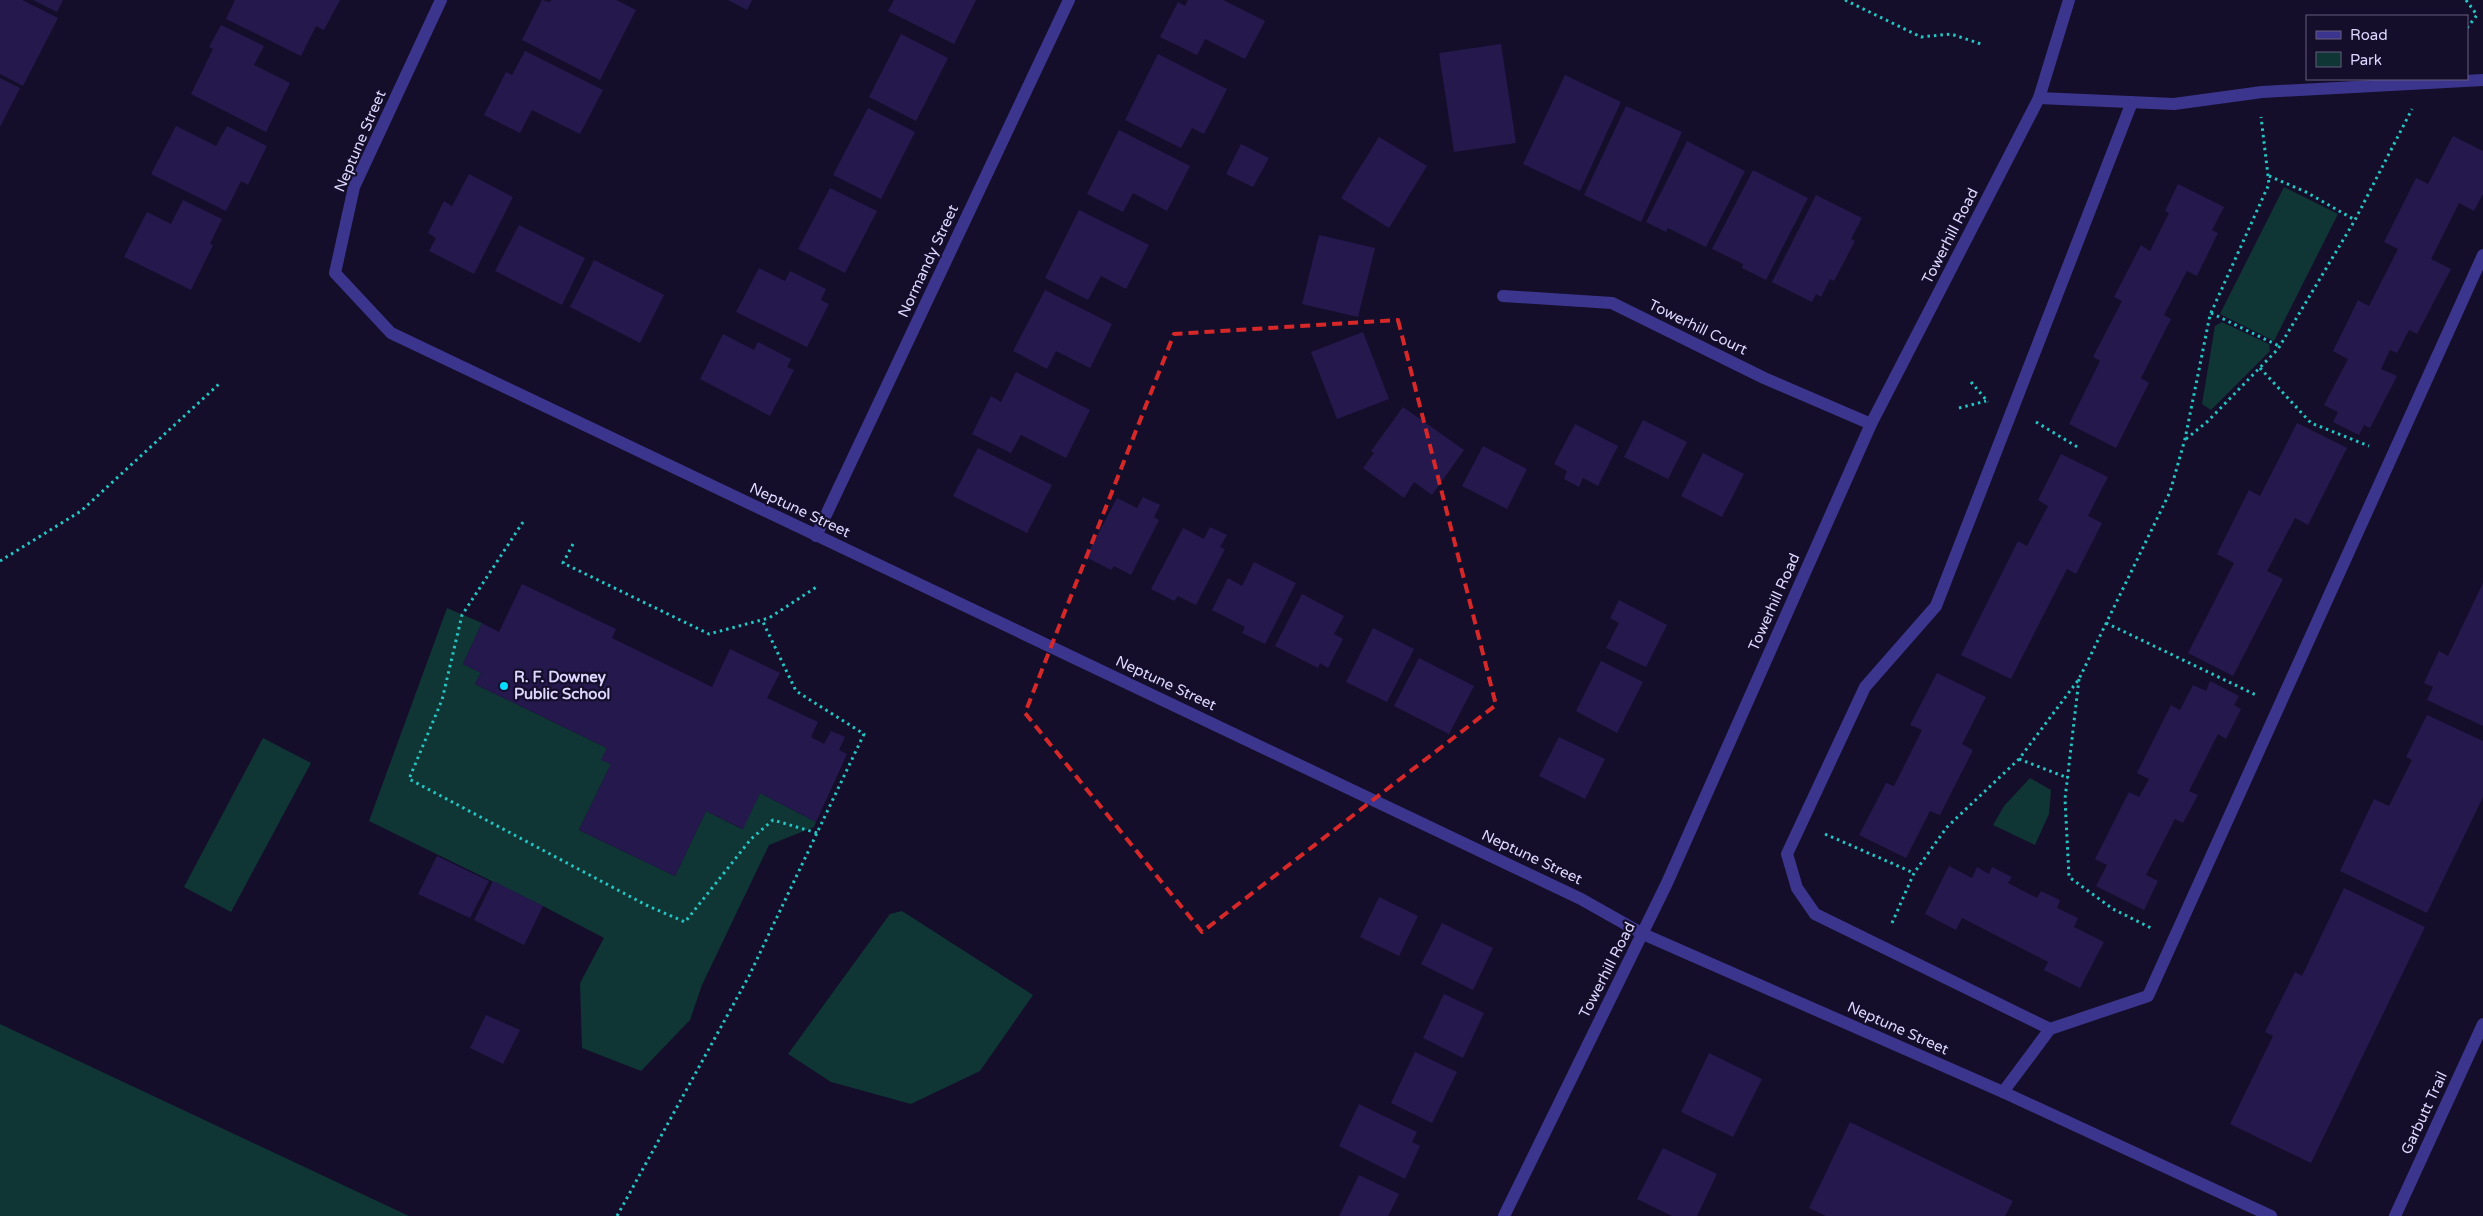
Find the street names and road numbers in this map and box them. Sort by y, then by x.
street label: Neptune Street [330,87,390,195]
street label: Towerhill Road [1918,185,1982,287]
street label: Normandy Street [894,202,962,320]
street label: Towerhill Court [1646,295,1750,359]
street label: Neptune Street [747,479,853,541]
street label: Towerhill Road [1744,550,1804,654]
street label: Neptune Street [1113,652,1219,714]
street label: Neptune Street [1479,826,1585,888]
street label: Towerhill Road [1575,919,1639,1021]
street label: Neptune Street [1845,998,1952,1058]
street label: Garbutt Trail [2397,1069,2451,1157]

